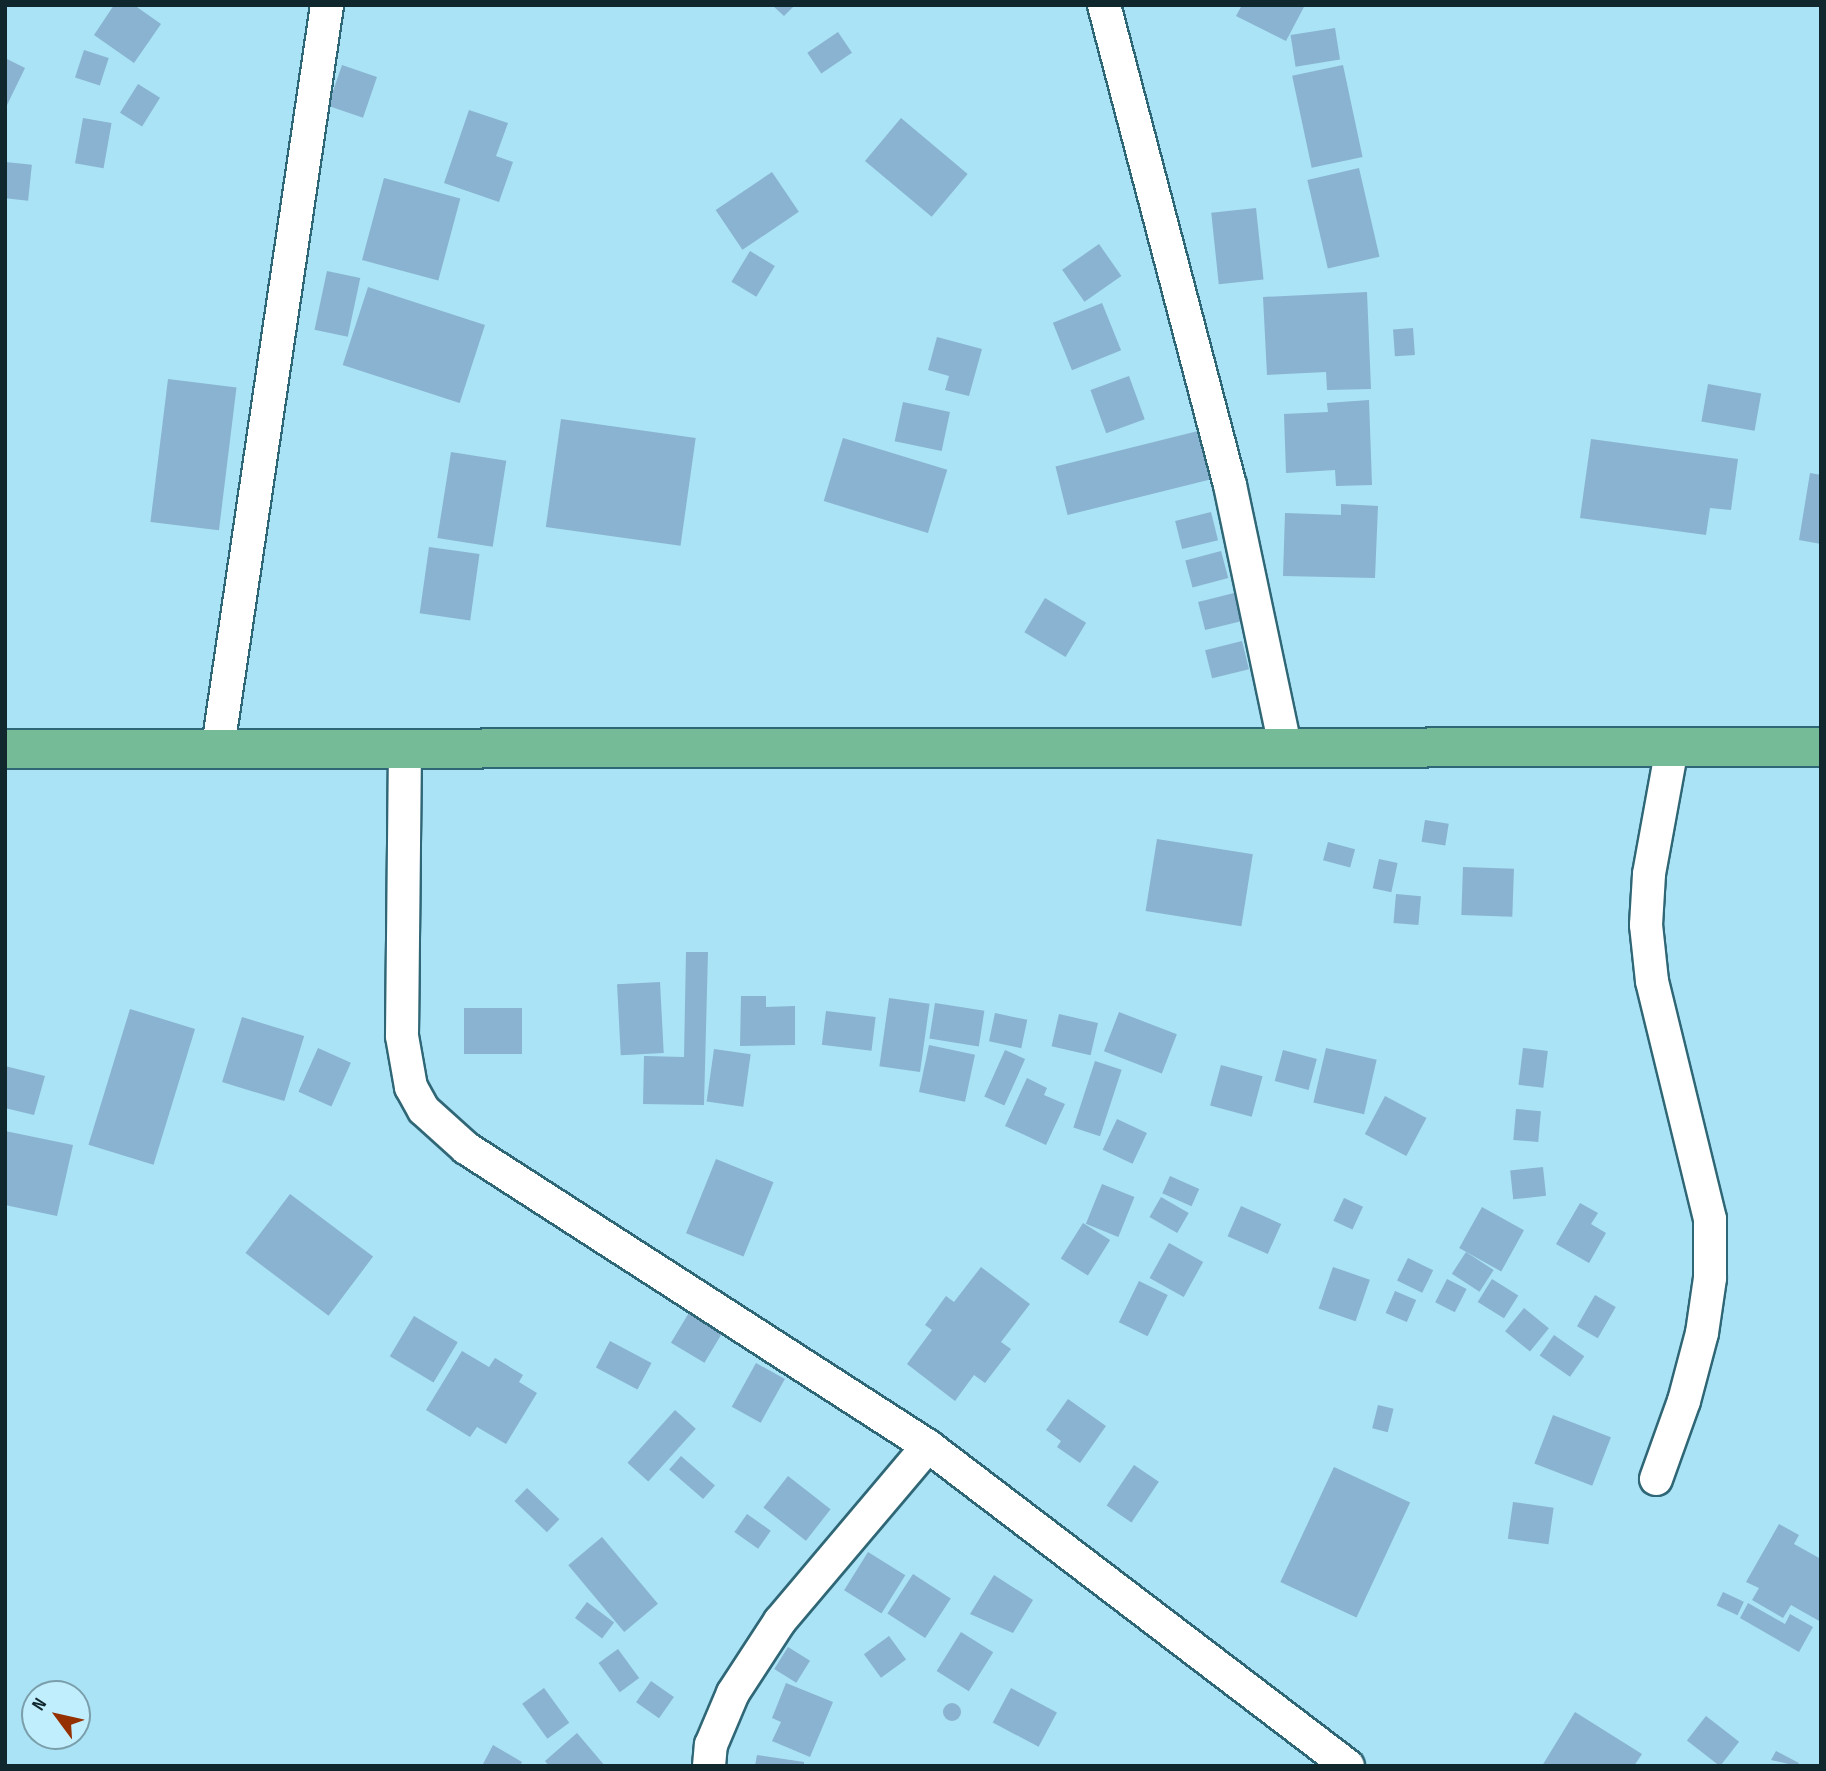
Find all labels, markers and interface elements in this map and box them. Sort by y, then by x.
north arrow [21,1680,91,1750]
text: N [27,1694,52,1715]

